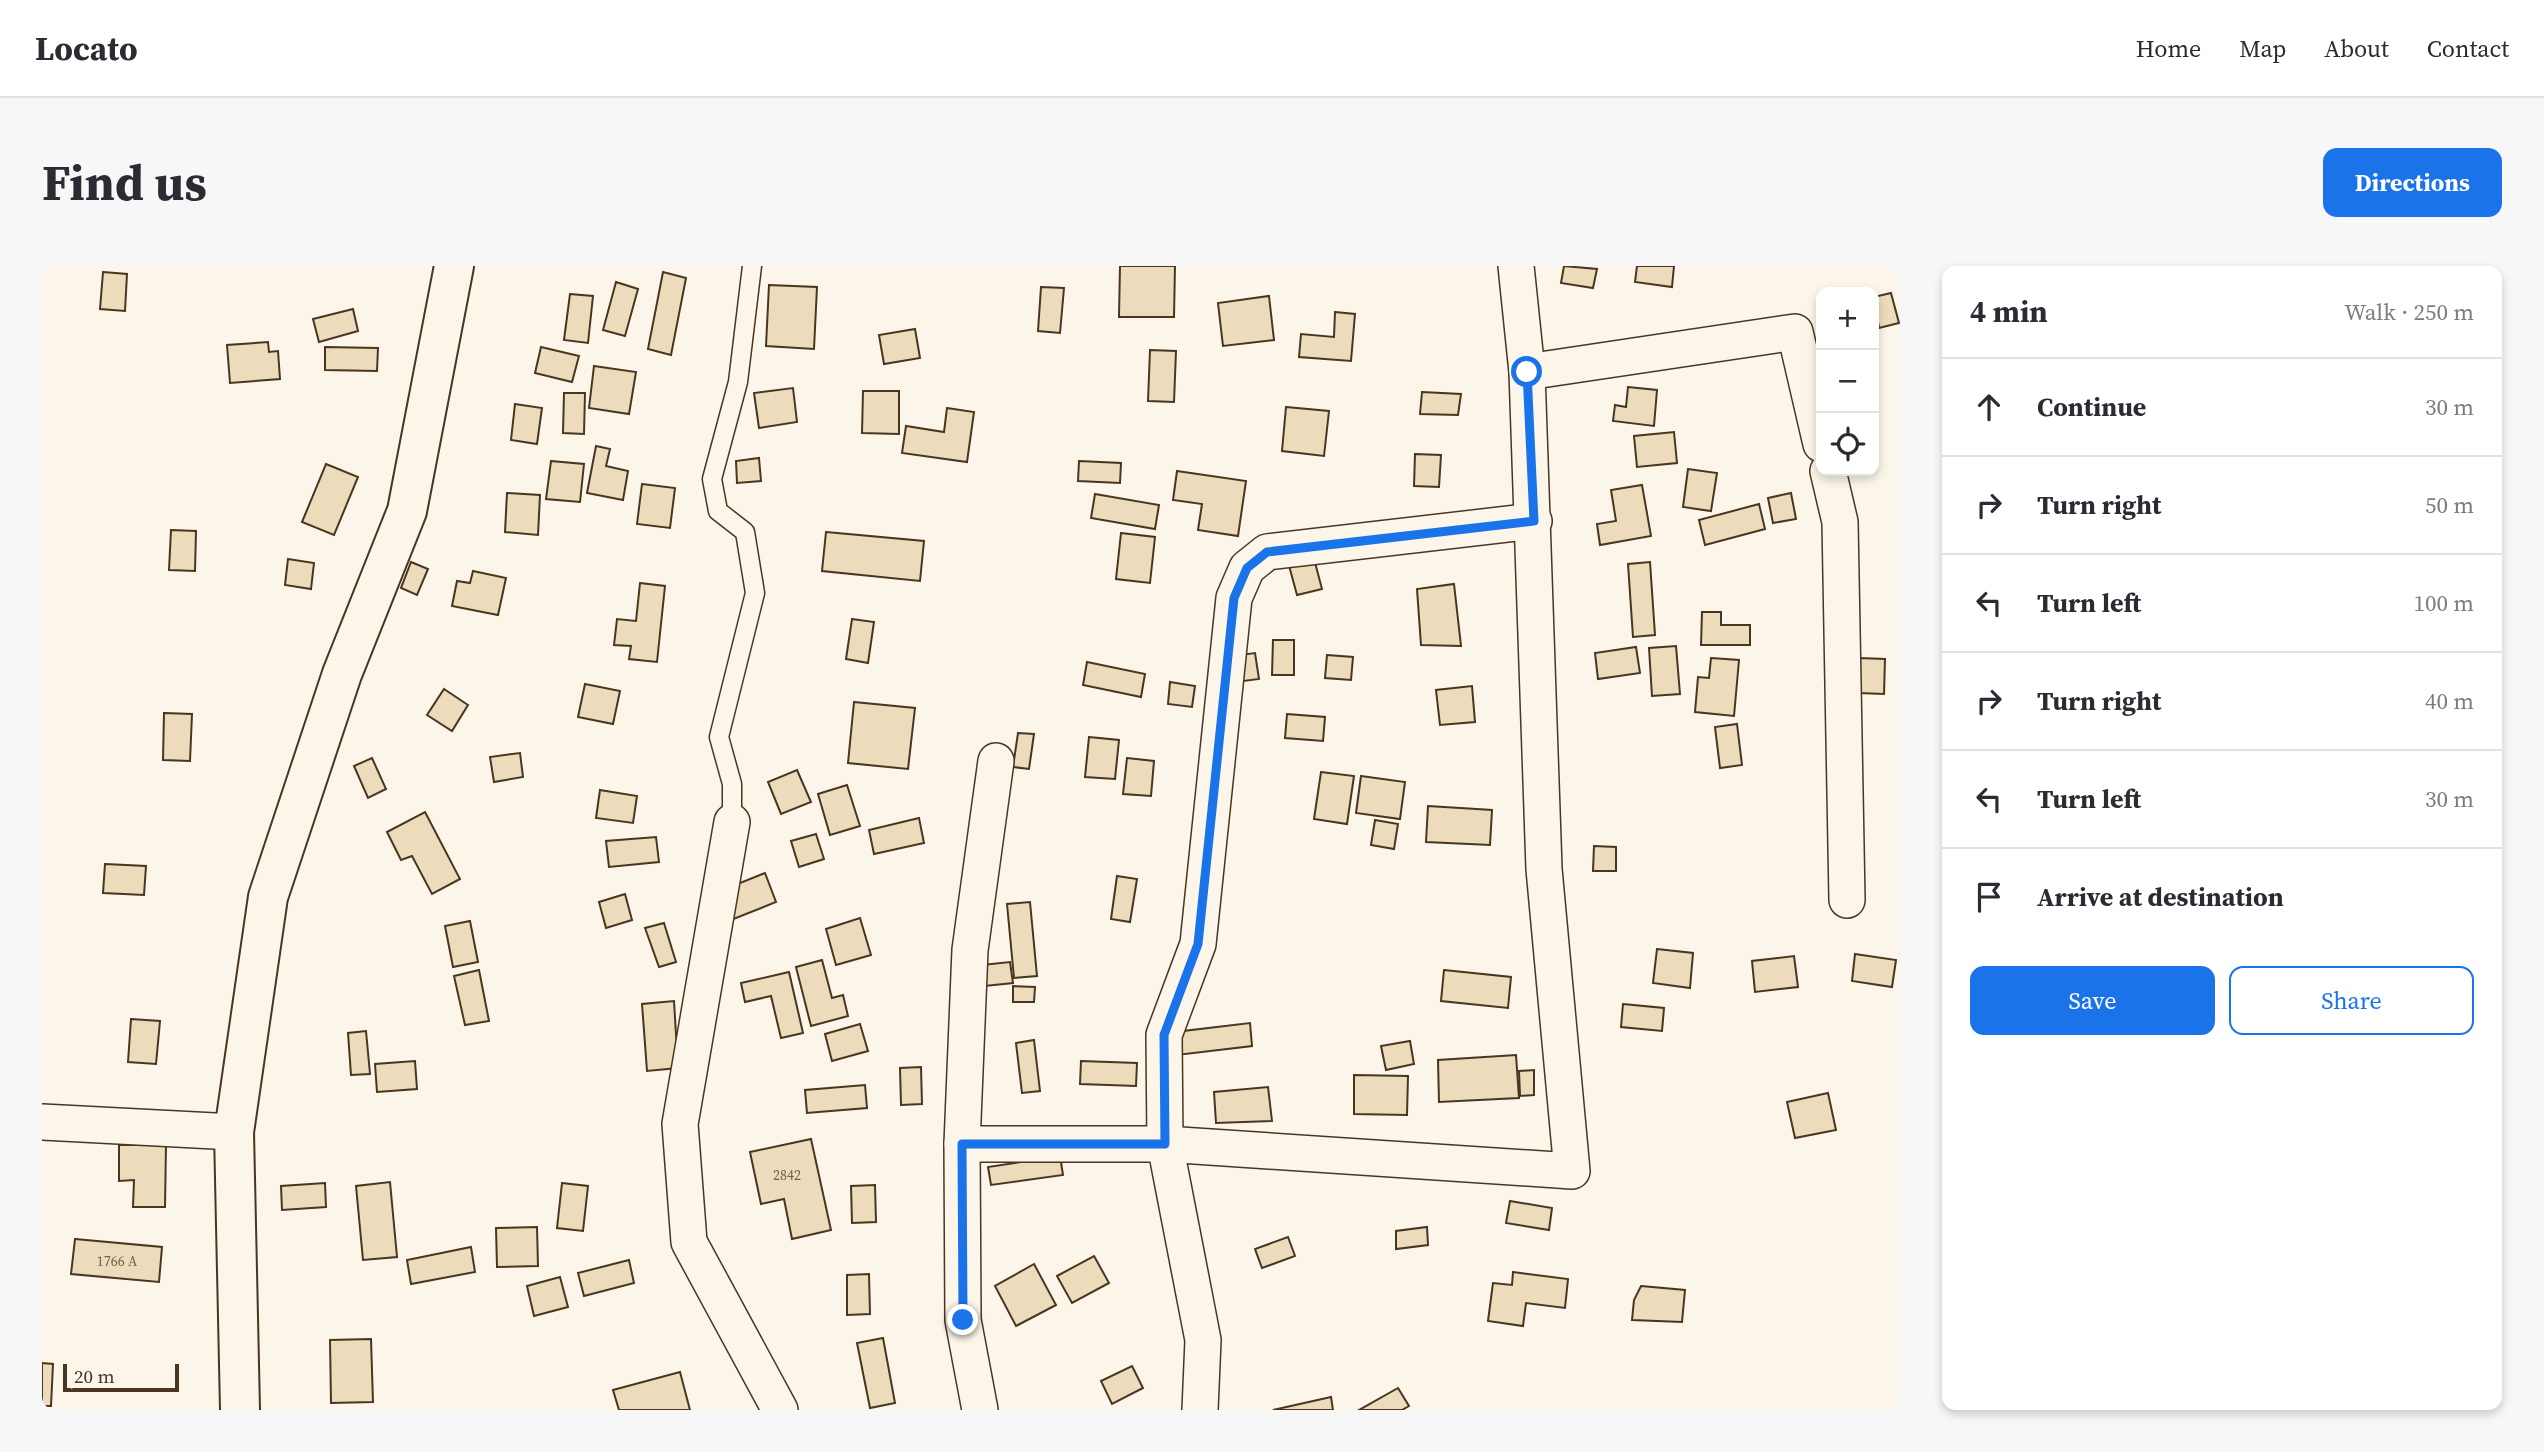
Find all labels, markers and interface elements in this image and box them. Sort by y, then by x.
text: Locato [35,26,138,71]
text: Home [2136,32,2201,65]
text: Map [2239,32,2286,65]
text: About [2324,32,2389,65]
text: Contact [2427,32,2509,65]
button: Directions [2323,148,2502,217]
text: Find us [42,149,207,216]
map controls [1816,287,1879,476]
button: + [1816,287,1879,350]
text: 4 min [1970,291,2048,332]
text: Walk · 250 m [2344,296,2474,328]
button: − [1816,350,1879,413]
route start [1511,356,1542,387]
icon: ahead [1970,388,2008,426]
text: Continue [2037,389,2146,425]
text: 30 m [2425,391,2474,423]
button: locate [1816,413,1879,476]
icon: right [1970,486,2008,524]
text: Turn right [2037,487,2161,523]
text: 50 m [2425,489,2474,521]
icon: left [1970,584,2008,622]
text: Turn left [2037,585,2141,621]
text: 100 m [2413,587,2474,619]
icon: right [1970,682,2008,720]
text: Turn right [2037,683,2161,719]
text: 40 m [2425,685,2474,717]
icon: left [1970,780,2008,818]
text: Turn left [2037,781,2141,817]
text: 30 m [2425,783,2474,815]
icon: arrive [1970,878,2008,916]
text: Arrive at destination [2037,879,2284,915]
button: Save [1970,966,2215,1035]
button: Share [2229,966,2474,1035]
house number: 2842 [773,1165,801,1185]
house number: 1766 A [97,1251,138,1271]
route end [947,1304,978,1335]
scale bar [63,1361,178,1393]
text: 20 m [74,1363,115,1389]

